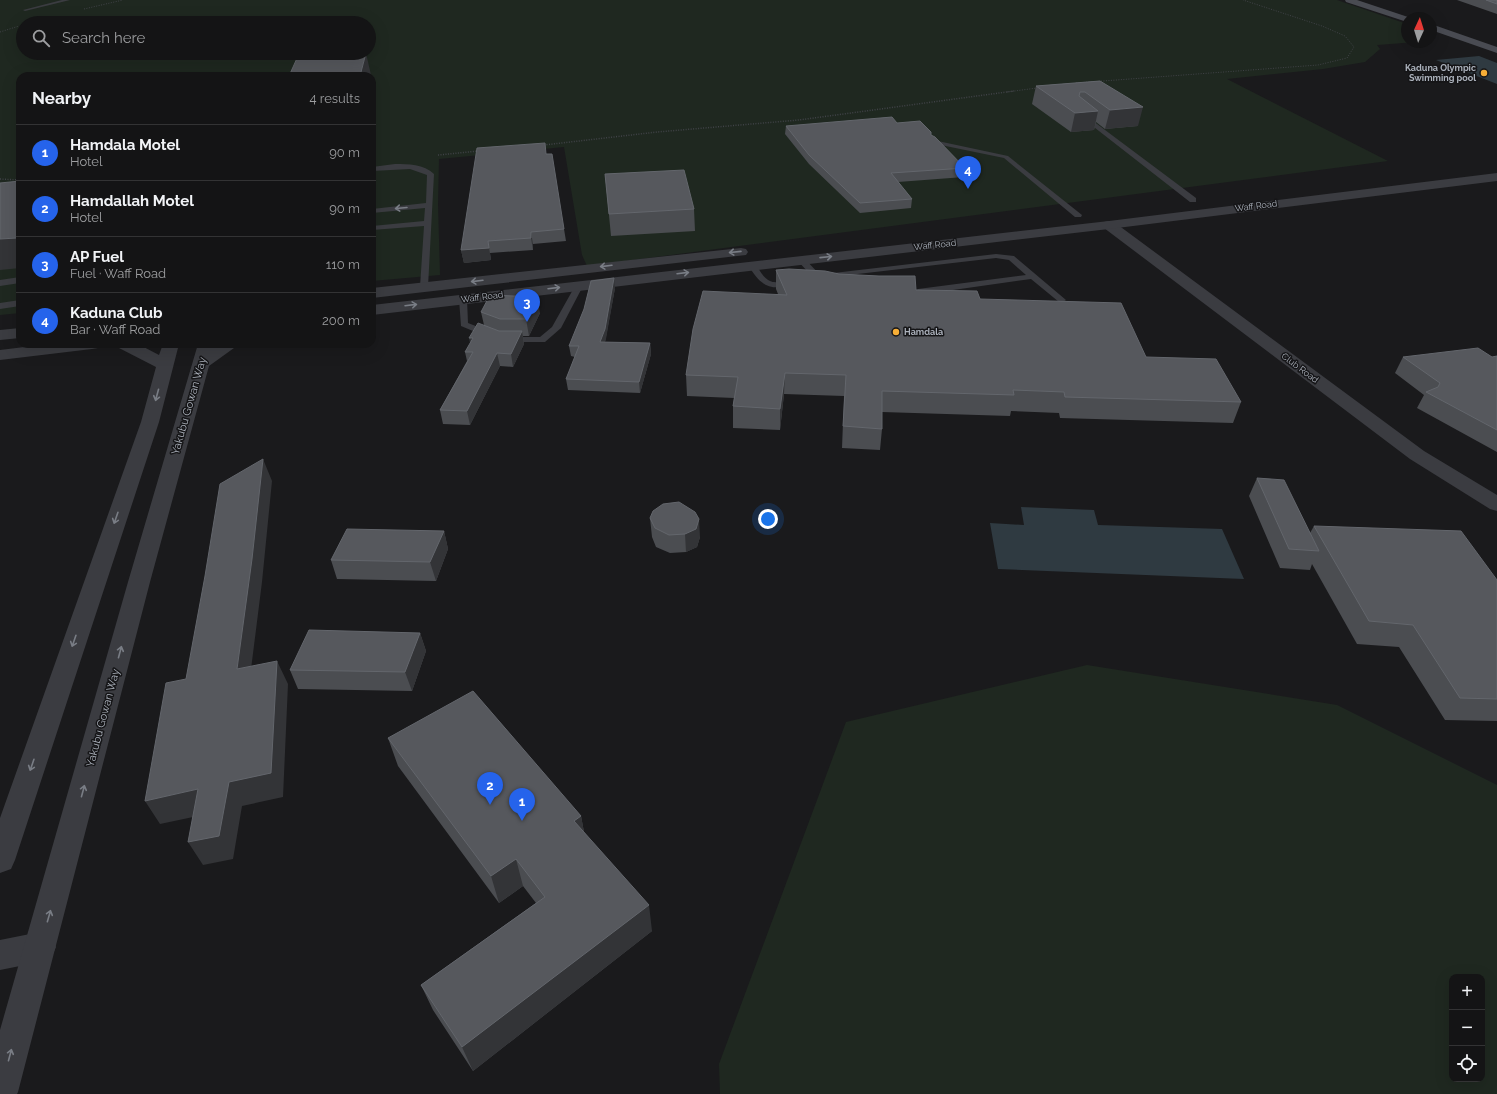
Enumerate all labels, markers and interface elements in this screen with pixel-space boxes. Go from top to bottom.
north arrow [1401,12,1437,48]
search box [16,16,376,60]
icon: search [30,27,52,49]
text: Search here [62,29,145,47]
place label: Kaduna Olympic Swimming pool [1405,63,1476,83]
marker: Kaduna Olympic Swimming pool [1479,68,1489,78]
text: Nearby [32,88,91,108]
text: 4 results [309,91,360,106]
text: Hamdala Motel [70,136,180,154]
text: 1 [42,145,48,160]
text: 90 m [329,145,360,160]
text: Hotel [70,154,103,169]
pin: 4 [955,156,981,189]
text: Hamdallah Motel [70,192,194,210]
street label: Waff Road [1234,198,1278,214]
text: 2 [41,201,49,216]
text: 90 m [329,201,360,216]
one-way arrow [395,204,408,212]
text: Hotel [70,210,103,225]
street label: Waff Road [913,238,957,252]
text: AP Fuel [70,248,124,266]
one-way arrow [729,248,742,256]
one-way arrow [819,253,832,261]
text: 3 [41,257,49,272]
text: 110 m [326,257,360,272]
one-way arrow [600,262,613,270]
text: Fuel · Waff Road [70,266,166,281]
one-way arrow [676,270,689,277]
one-way arrow [471,277,484,285]
one-way arrow [547,285,560,292]
street label: Waff Road [460,289,504,305]
pin: 3 [514,289,540,322]
one-way arrow [404,301,417,309]
text: Kaduna Club [70,304,163,322]
text: 4 [41,313,49,328]
text: 200 m [322,313,360,328]
text: Bar · Waff Road [70,322,160,337]
marker: Hamdala [891,327,901,337]
place label: Hamdala [904,327,943,337]
street label: Club Road [1280,351,1321,385]
street label: Yakubu Gowan Way [169,356,209,456]
one-way arrow [153,388,160,401]
your location [758,509,778,529]
one-way arrow [112,512,119,525]
one-way arrow [70,635,77,648]
one-way arrow [117,645,125,658]
street label: Yakubu Gowan Way [84,667,122,769]
one-way arrow [28,758,35,771]
pin: 2 [477,772,503,805]
one-way arrow [80,784,87,797]
pin: 1 [509,788,535,821]
one-way arrow [46,910,53,923]
map controls [1449,974,1485,1082]
button: + [1449,974,1485,1010]
button: − [1449,1010,1485,1046]
button: locate [1449,1046,1485,1082]
one-way arrow [7,1049,15,1062]

